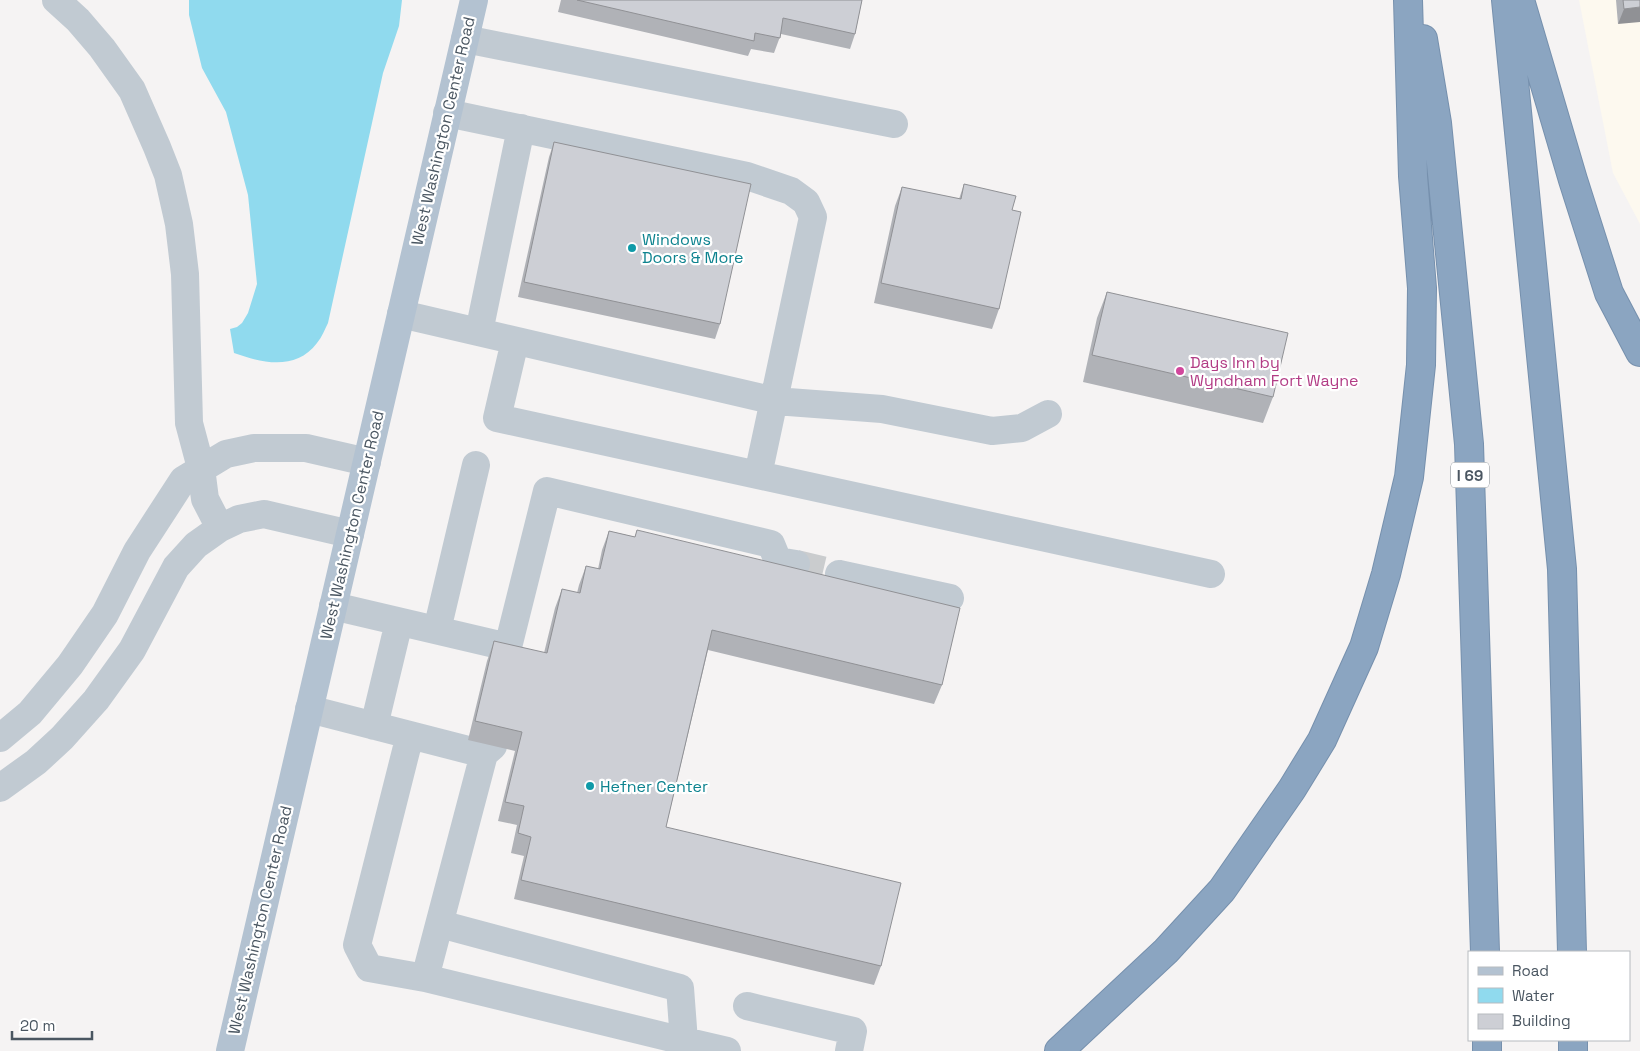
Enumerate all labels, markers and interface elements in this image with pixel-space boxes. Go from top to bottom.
street label: West Washington Center Road [406,15,480,247]
place label: Windows Doors & More [642,229,744,268]
marker: Windows Doors & More [626,242,638,254]
place label: Days Inn by Wyndham Fort Wayne [1190,352,1358,391]
marker: Days Inn by Wyndham Fort Wayne [1174,365,1186,377]
street label: West Washington Center Road [315,409,389,641]
road number: I 69 [1451,462,1489,488]
place label: Hefner Center [600,776,708,797]
marker: Hefner Center [584,780,596,792]
street label: West Washington Center Road [223,804,297,1036]
legend [1468,951,1630,1041]
text: Road [1512,961,1549,980]
text: Water [1512,986,1555,1005]
scale bar [12,1008,92,1040]
text: Building [1512,1011,1571,1030]
text: 20 m [20,1016,55,1035]

